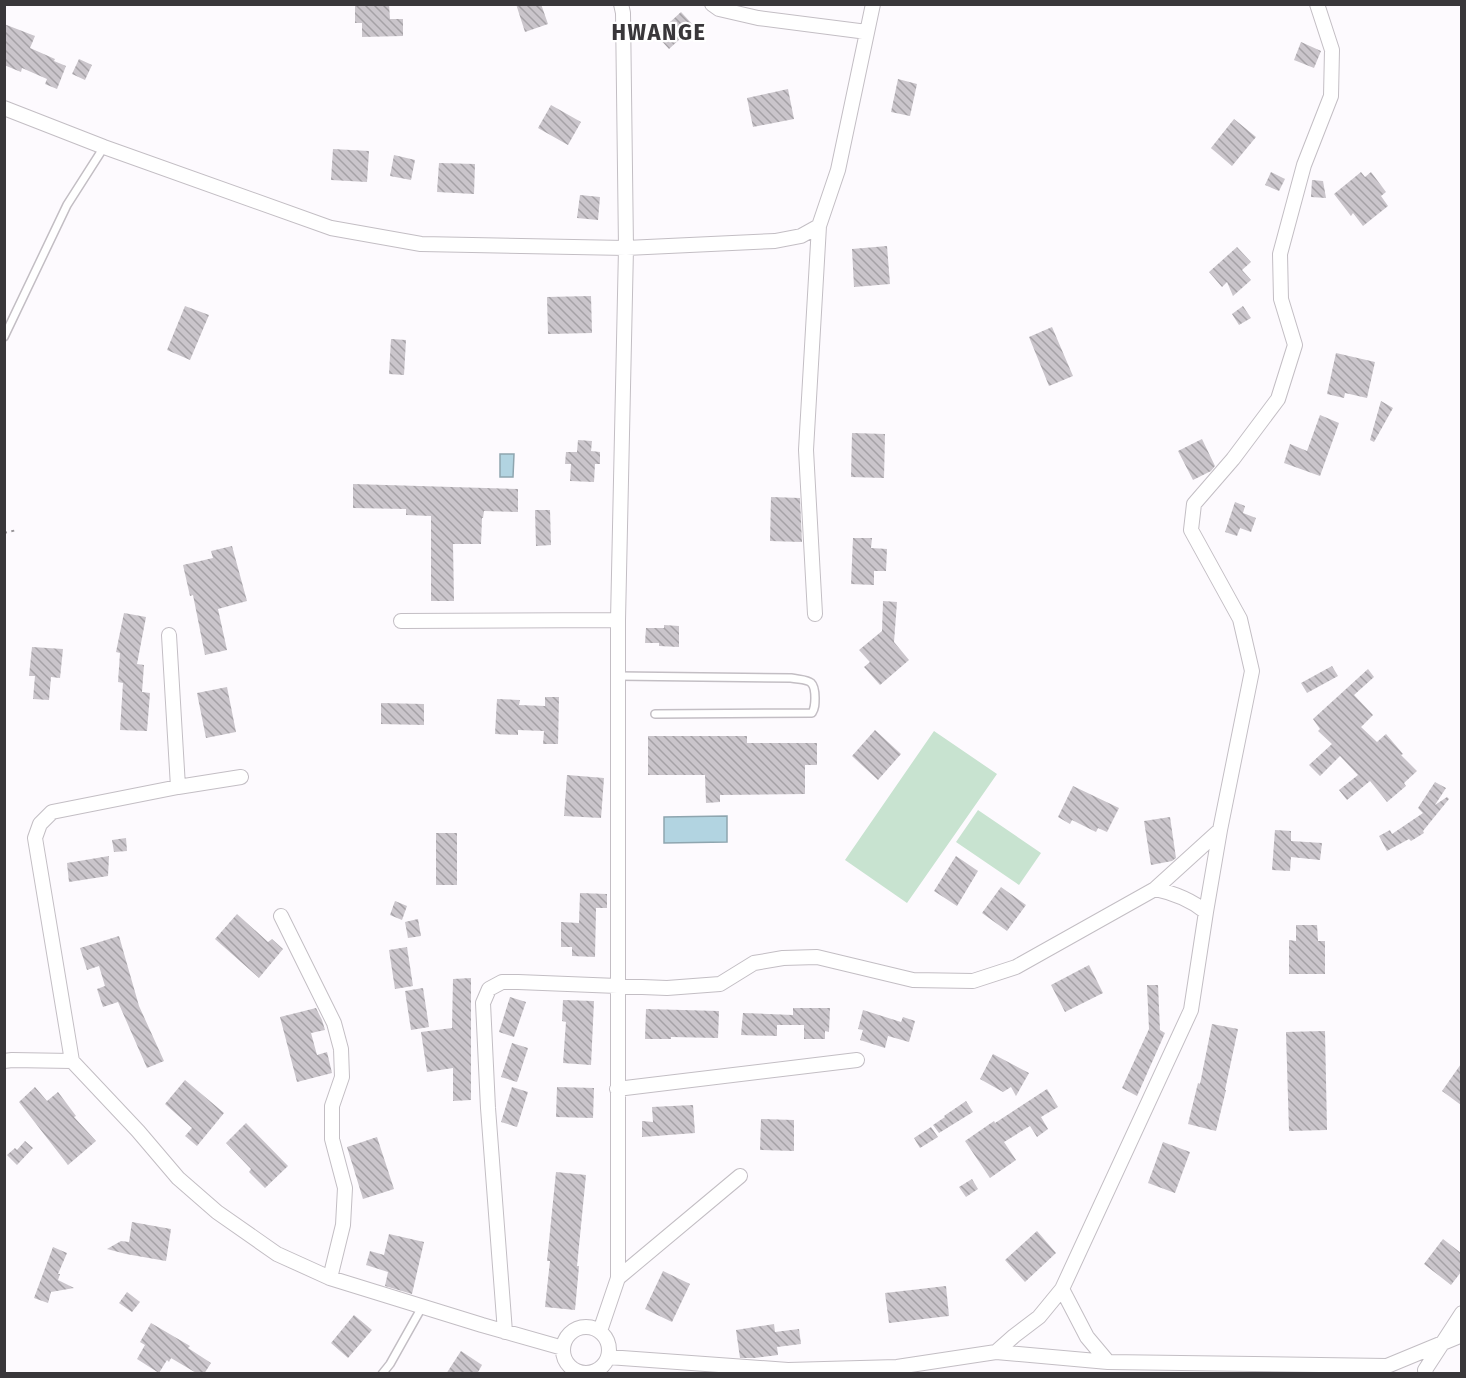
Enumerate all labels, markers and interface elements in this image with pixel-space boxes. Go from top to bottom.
district label: HWANGE [612,18,706,46]

